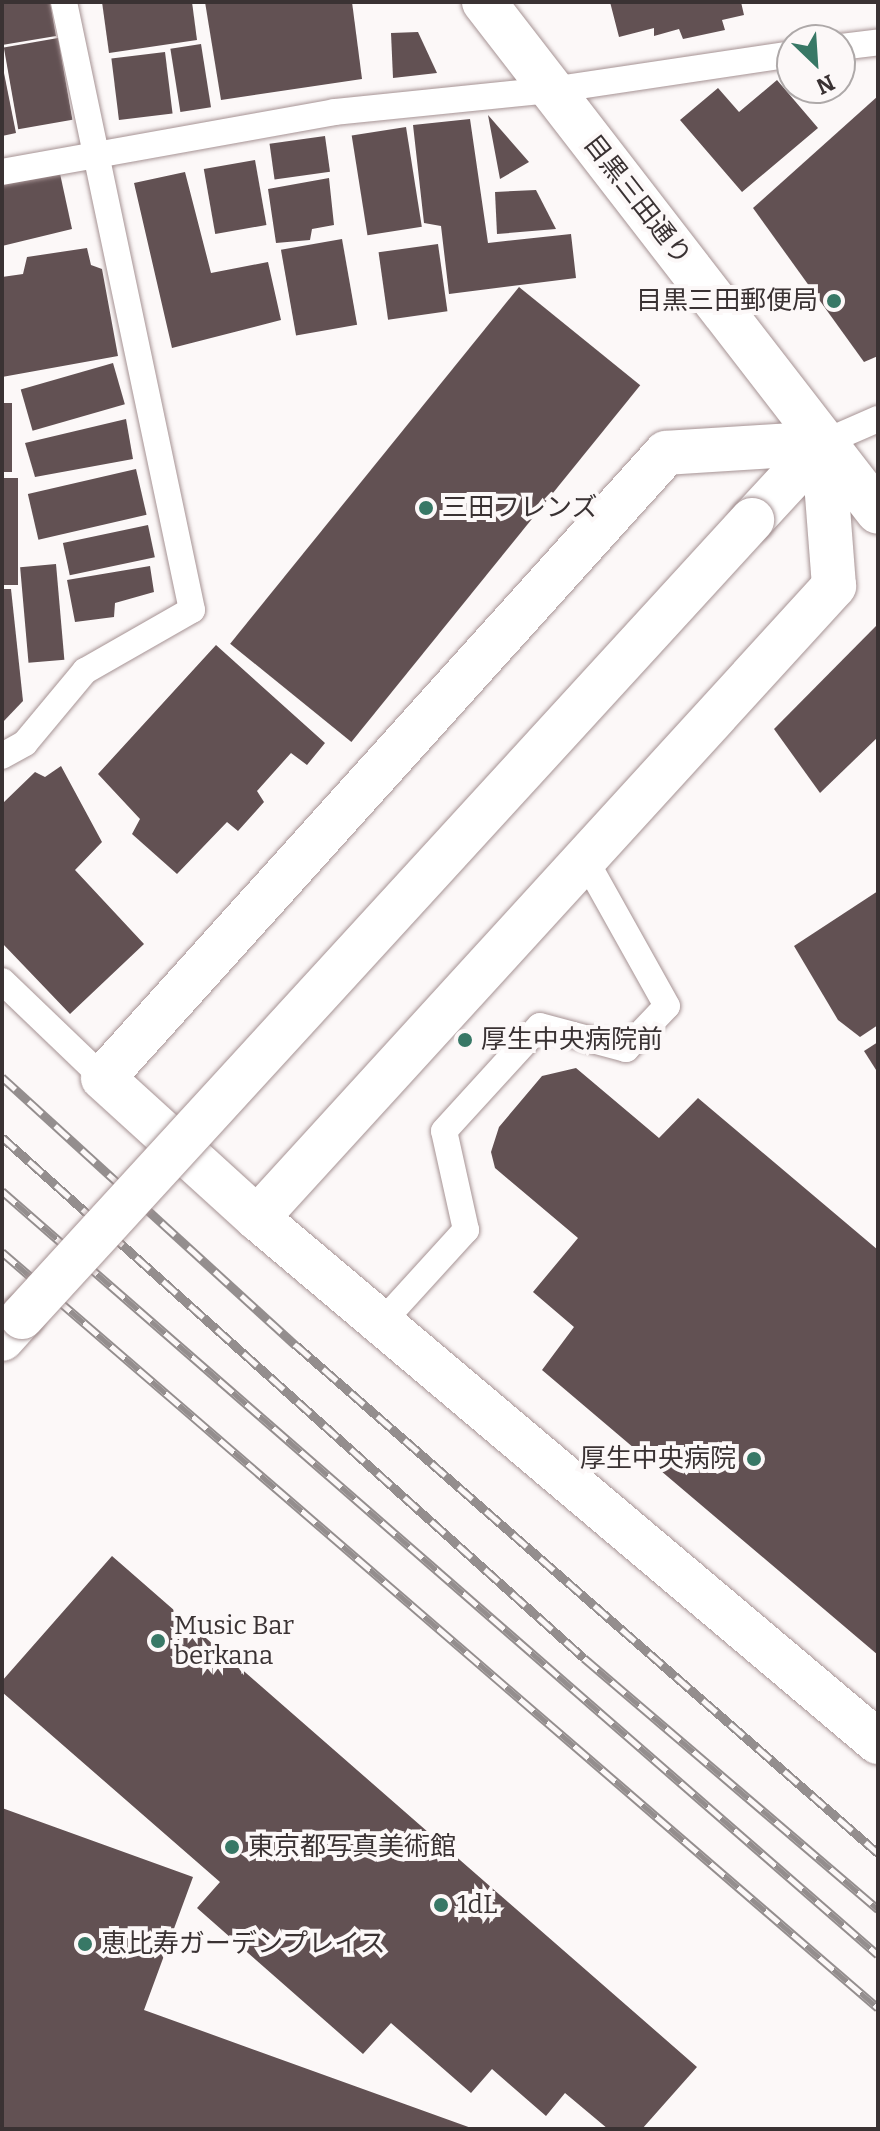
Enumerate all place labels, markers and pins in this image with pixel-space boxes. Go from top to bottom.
place label: 目黒三田郵便局 [636,285,818,317]
marker: 目黒三田郵便局 [825,292,843,310]
place label: 三田フレンズ [442,492,598,524]
marker: 三田フレンズ [417,499,435,517]
place label: 厚生中央病院前 [481,1024,663,1056]
marker: 厚生中央病院前 [456,1031,474,1049]
place label: 厚生中央病院 [580,1443,736,1475]
marker: 厚生中央病院 [743,1448,765,1470]
place label: Music Bar berkana [174,1610,294,1672]
marker: Music Bar berkana [149,1632,167,1650]
place label: 東京都写真美術館 [248,1831,456,1863]
marker: 東京都写真美術館 [223,1838,241,1856]
place label: 1dL [457,1889,497,1921]
marker: 1dL [432,1896,450,1914]
place label: 恵比寿ガーデンプレイス [101,1928,387,1960]
marker: 恵比寿ガーデンプレイス [76,1935,94,1953]

